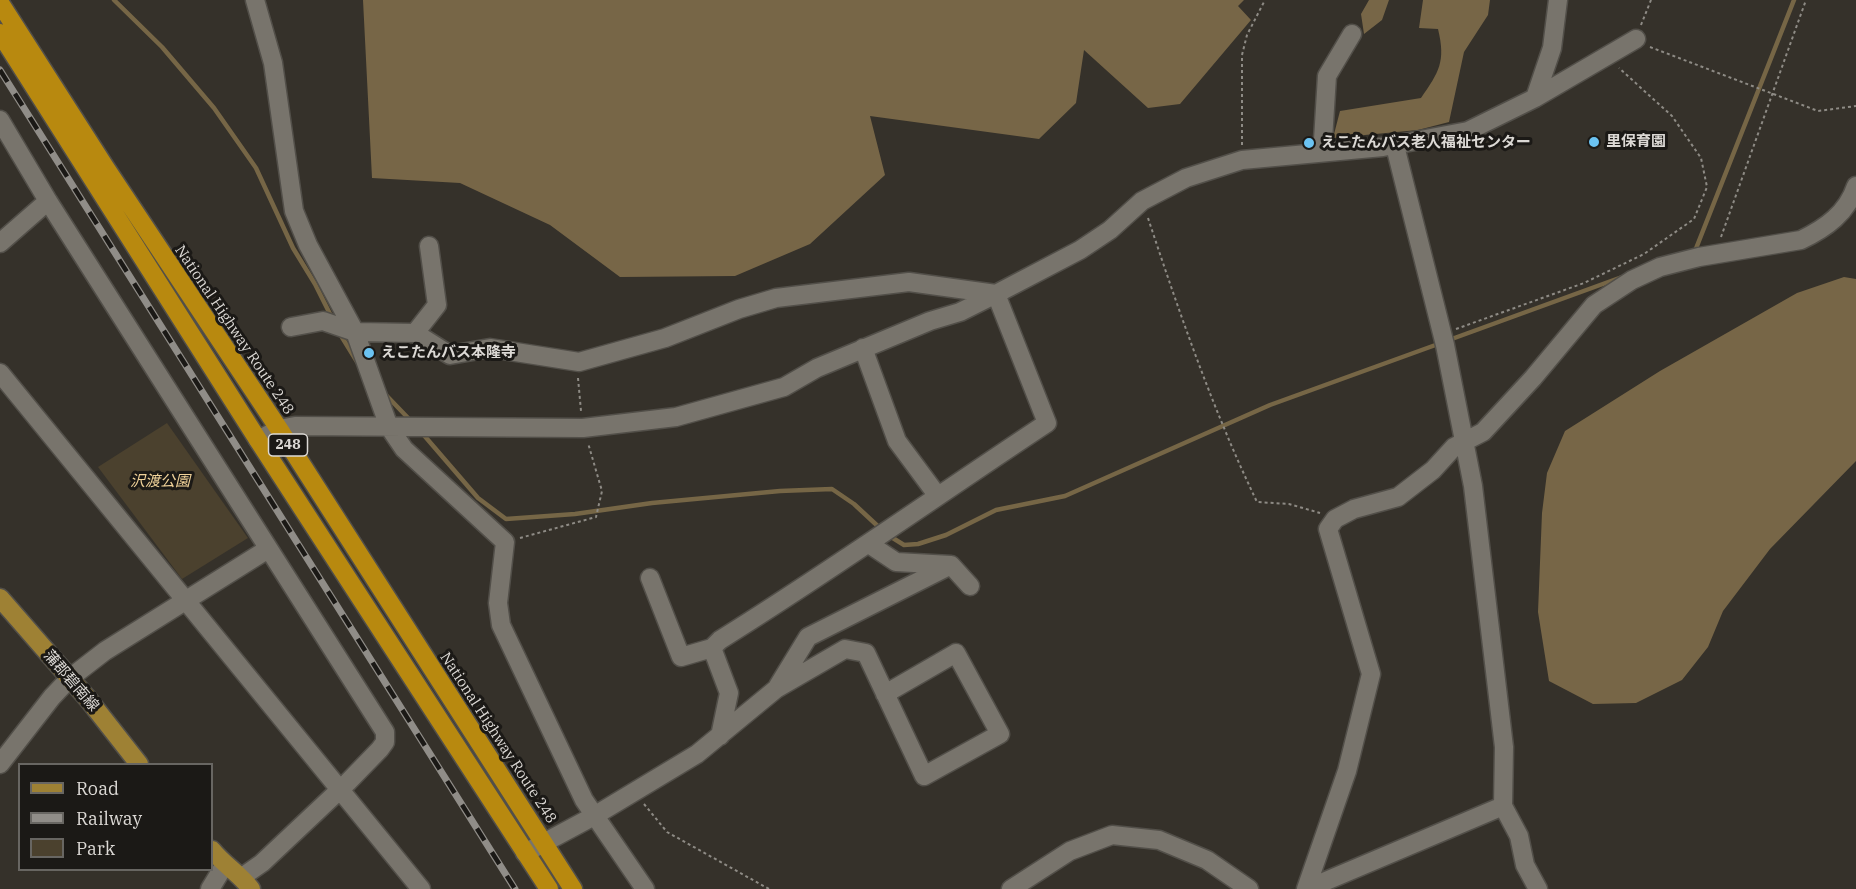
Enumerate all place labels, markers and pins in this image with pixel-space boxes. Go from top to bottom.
place label: 里保育園 [1606,133,1666,151]
place label: えこたんバス老人福祉センター [1321,134,1531,152]
marker: 里保育園 [1587,135,1601,149]
marker: えこたんバス老人福祉センター [1302,136,1316,150]
place label: えこたんバス本隆寺 [381,344,516,362]
marker: えこたんバス本隆寺 [362,346,376,360]

